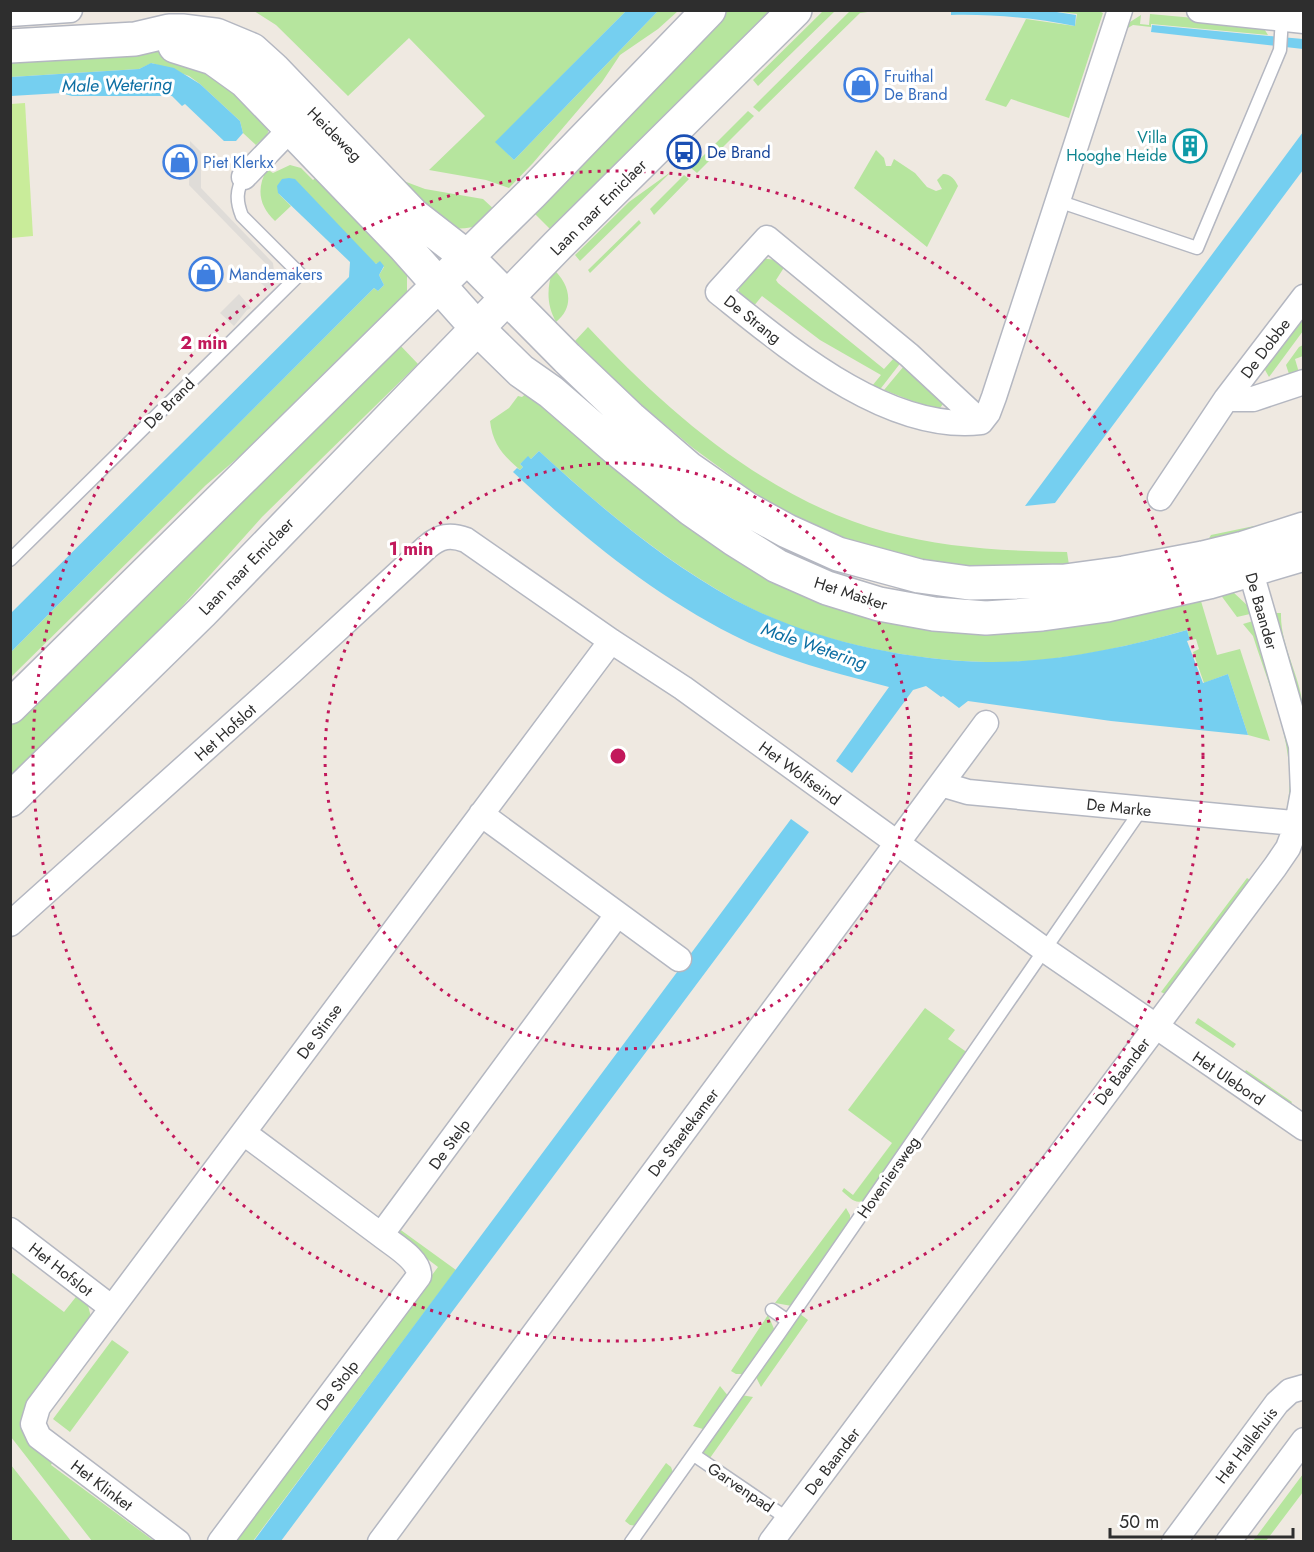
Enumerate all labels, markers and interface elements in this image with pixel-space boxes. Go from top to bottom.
place label: Fruithal De Brand [884,65,948,106]
shop icon: Fruithal De Brand [843,67,879,103]
water label: Male Wetering [62,71,172,99]
street label: Heideweg [302,102,367,167]
place label: Villa Hooghe Heide [1066,126,1167,167]
building icon: Villa Hooghe Heide [1172,128,1208,164]
bus stop icon: De Brand [666,134,702,170]
place label: De Brand [707,141,771,164]
shop icon: Piet Klerkx [162,144,198,180]
place label: Piet Klerkx [203,151,274,174]
street label: Laan naar Emiclaer [545,154,652,261]
shop icon: Mandemakers [188,256,224,292]
place label: Mandemakers [229,263,323,286]
street label: De Strang [719,290,786,349]
street label: De Dobbe [1235,313,1296,383]
text: 2 min [180,330,228,356]
street label: De Brand [139,373,200,434]
street label: Laan naar Emiclaer [194,512,299,620]
text: 1 min [389,536,433,562]
street label: De Baander [1240,570,1284,653]
street label: Het Masker [811,571,891,616]
water label: Male Wetering [758,616,870,676]
street label: Het Hofslot [189,698,261,766]
street label: Het Wolfseind [754,736,845,811]
centre of rings [608,746,628,766]
street label: De Marke [1085,793,1153,822]
street label: De Stinse [291,999,347,1064]
street label: De Baander [1089,1032,1156,1110]
street label: Het Ulebord [1188,1046,1269,1111]
street label: De Staetekamer [642,1083,725,1181]
street label: De Stelp [423,1114,476,1174]
street label: Hoveniersweg [852,1132,925,1223]
street label: Het Hofslot [24,1237,98,1302]
street label: De Stolp [311,1355,364,1415]
street label: Het Hallehuis [1210,1402,1283,1488]
street label: De Baander [799,1422,866,1500]
street label: Het Klinket [66,1454,138,1516]
street label: Garvenpad [703,1457,778,1518]
scale bar [1110,1501,1293,1539]
text: 50 m [1119,1509,1159,1535]

